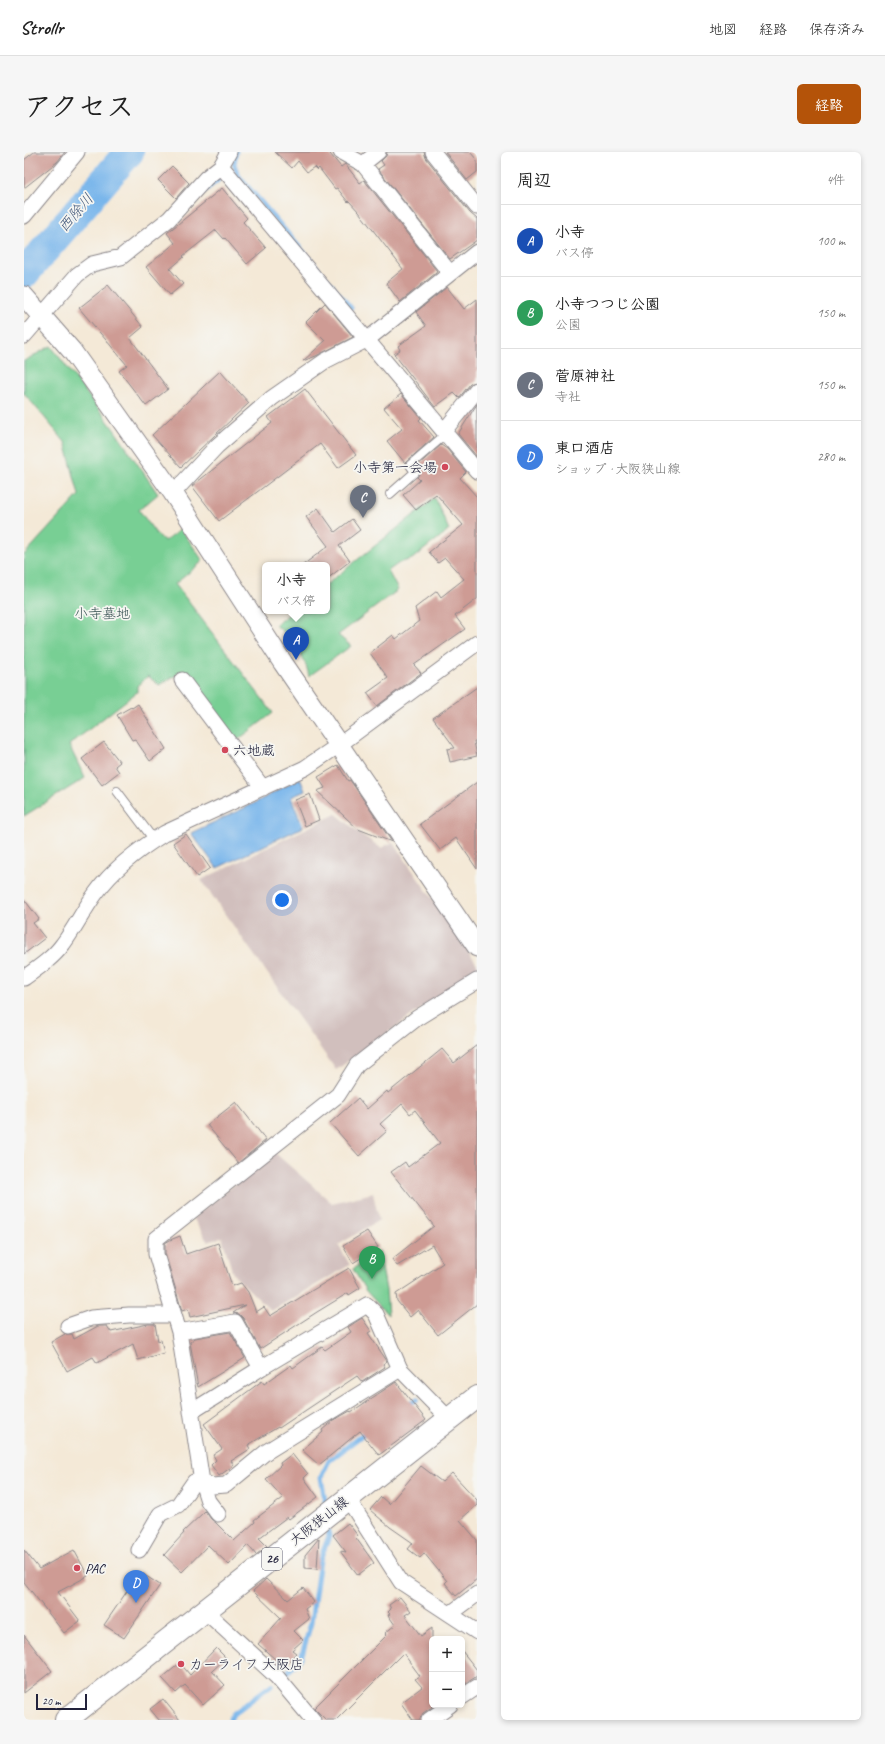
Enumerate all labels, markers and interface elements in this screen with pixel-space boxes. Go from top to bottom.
text: Strollr [20,16,63,40]
text: 地図 [709,21,737,38]
text: 経路 [759,21,787,38]
text: 保存済み [809,21,865,38]
button: 経路 [797,84,861,124]
text: アクセス [24,89,134,124]
text: 周辺 [517,170,551,191]
text: 4件 [826,172,845,188]
water label: 西除川 [54,190,98,236]
text: 小寺 [555,223,585,242]
text: A [527,233,533,249]
text: 100 m [817,233,845,249]
text: バス停 [555,245,594,261]
text: 小寺つつじ公園 [555,295,660,314]
text: B [527,305,533,321]
text: 150 m [817,305,845,321]
text: 公園 [555,317,581,333]
text: 菅原神社 [555,367,615,386]
text: C [527,377,533,393]
text: 150 m [817,377,845,393]
text: 寺社 [555,389,581,405]
text: 東口酒店 [555,439,615,458]
text: D [526,449,534,465]
text: 280 m [817,449,845,465]
place label: 小寺第一会場 [353,459,437,476]
text: ショップ · 大阪狭山線 [555,461,680,477]
marker: 小寺第一会場 [440,462,450,472]
pin: C [350,485,376,518]
popup [262,562,330,614]
text: 小寺 [276,571,307,590]
text: バス停 [276,593,316,609]
park label: 小寺墓地 [74,605,130,622]
pin: A [283,627,309,660]
place label: 六地蔵 [233,742,275,759]
marker: 六地蔵 [220,745,230,755]
your location [272,890,292,910]
pin: B [359,1246,385,1279]
street label: 大阪狭山線 [286,1493,352,1549]
road number: 26 [262,1548,282,1570]
place label: PAC [85,1560,107,1577]
marker: PAC [72,1563,82,1573]
pin: D [123,1570,149,1603]
map controls [429,1636,465,1708]
button: + [429,1636,465,1672]
place label: カーライフ 大阪店 [189,1656,304,1673]
marker: カーライフ 大阪店 [176,1659,186,1669]
button: − [429,1672,465,1708]
scale bar [36,1692,87,1711]
text: 20 m [42,1694,61,1708]

